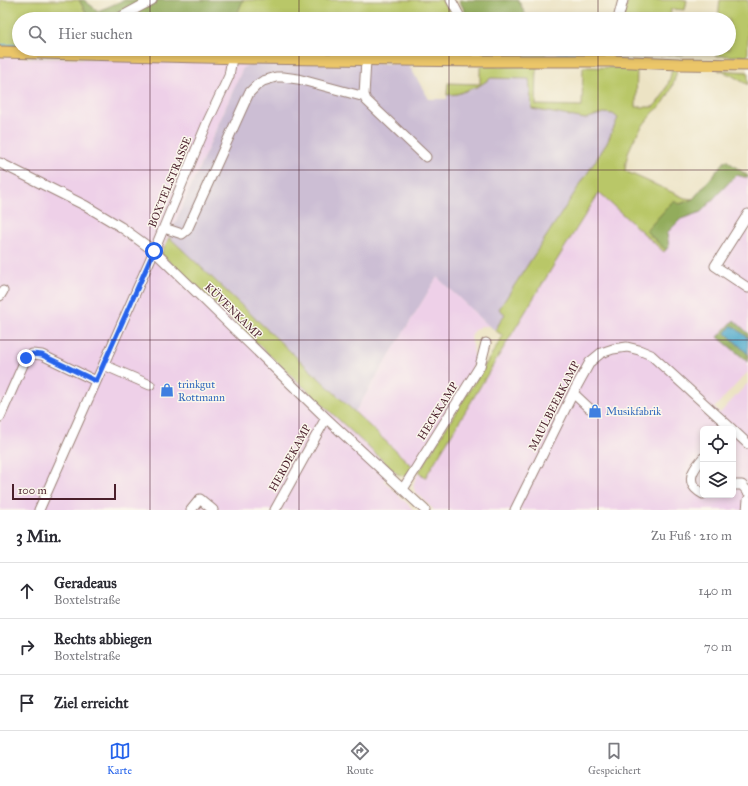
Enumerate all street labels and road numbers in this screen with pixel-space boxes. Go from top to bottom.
street label: BOXTELSTRASSE [146,134,194,229]
street label: KÜVENKAMP [202,280,265,342]
street label: MAULBEERKAMP [526,358,582,453]
street label: HECKKAMP [415,379,461,442]
street label: HERDEKAMP [266,422,314,494]

